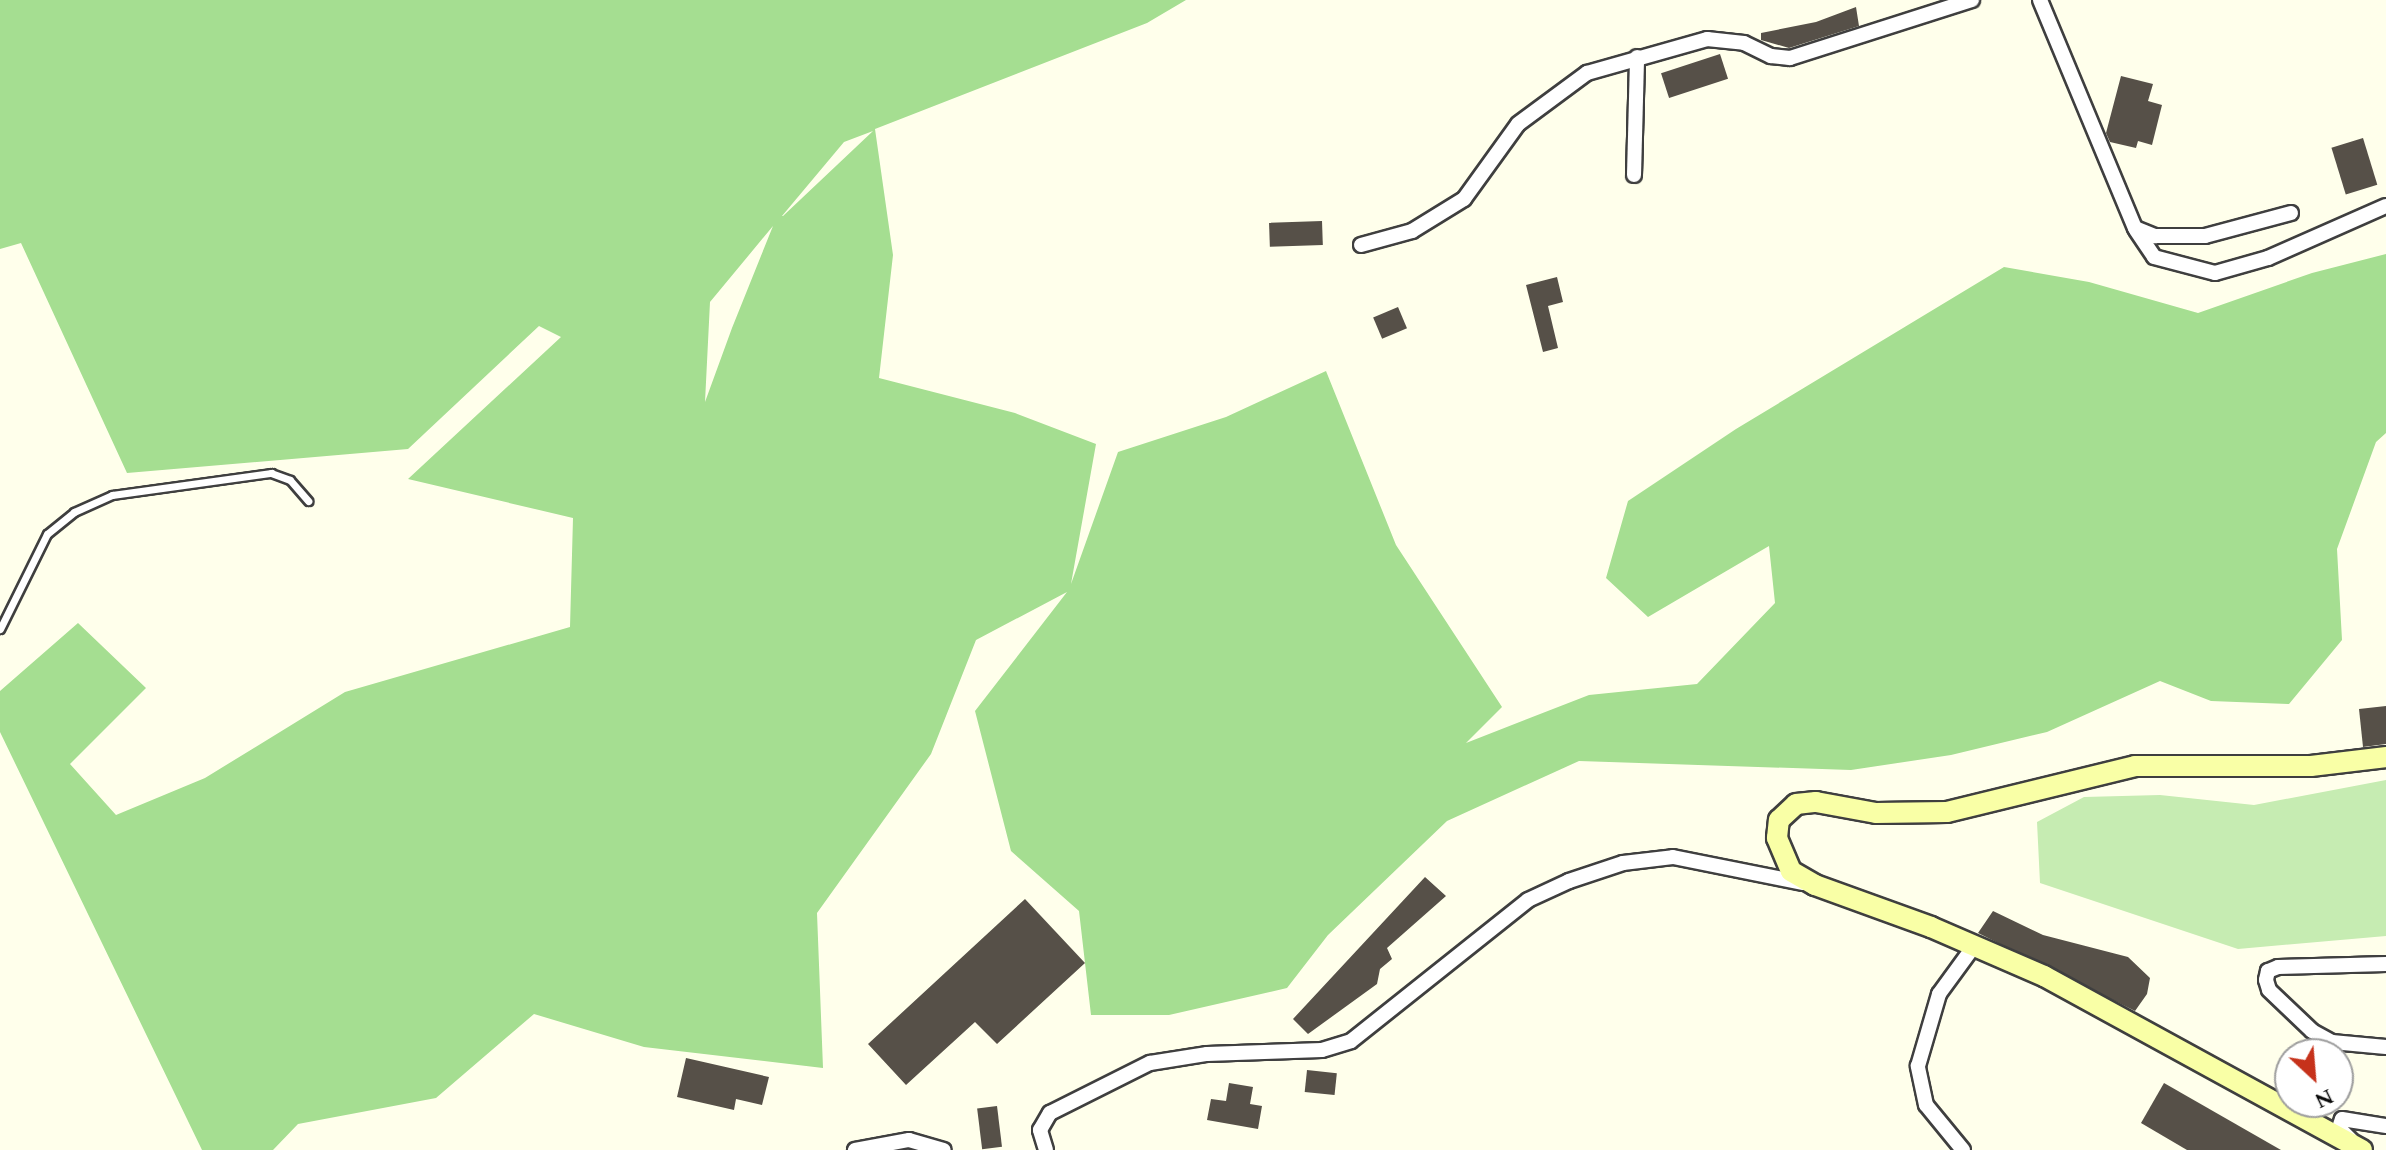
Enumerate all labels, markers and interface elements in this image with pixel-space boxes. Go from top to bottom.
north arrow [2274,1038,2354,1118]
text: N [2309,1079,2339,1117]

